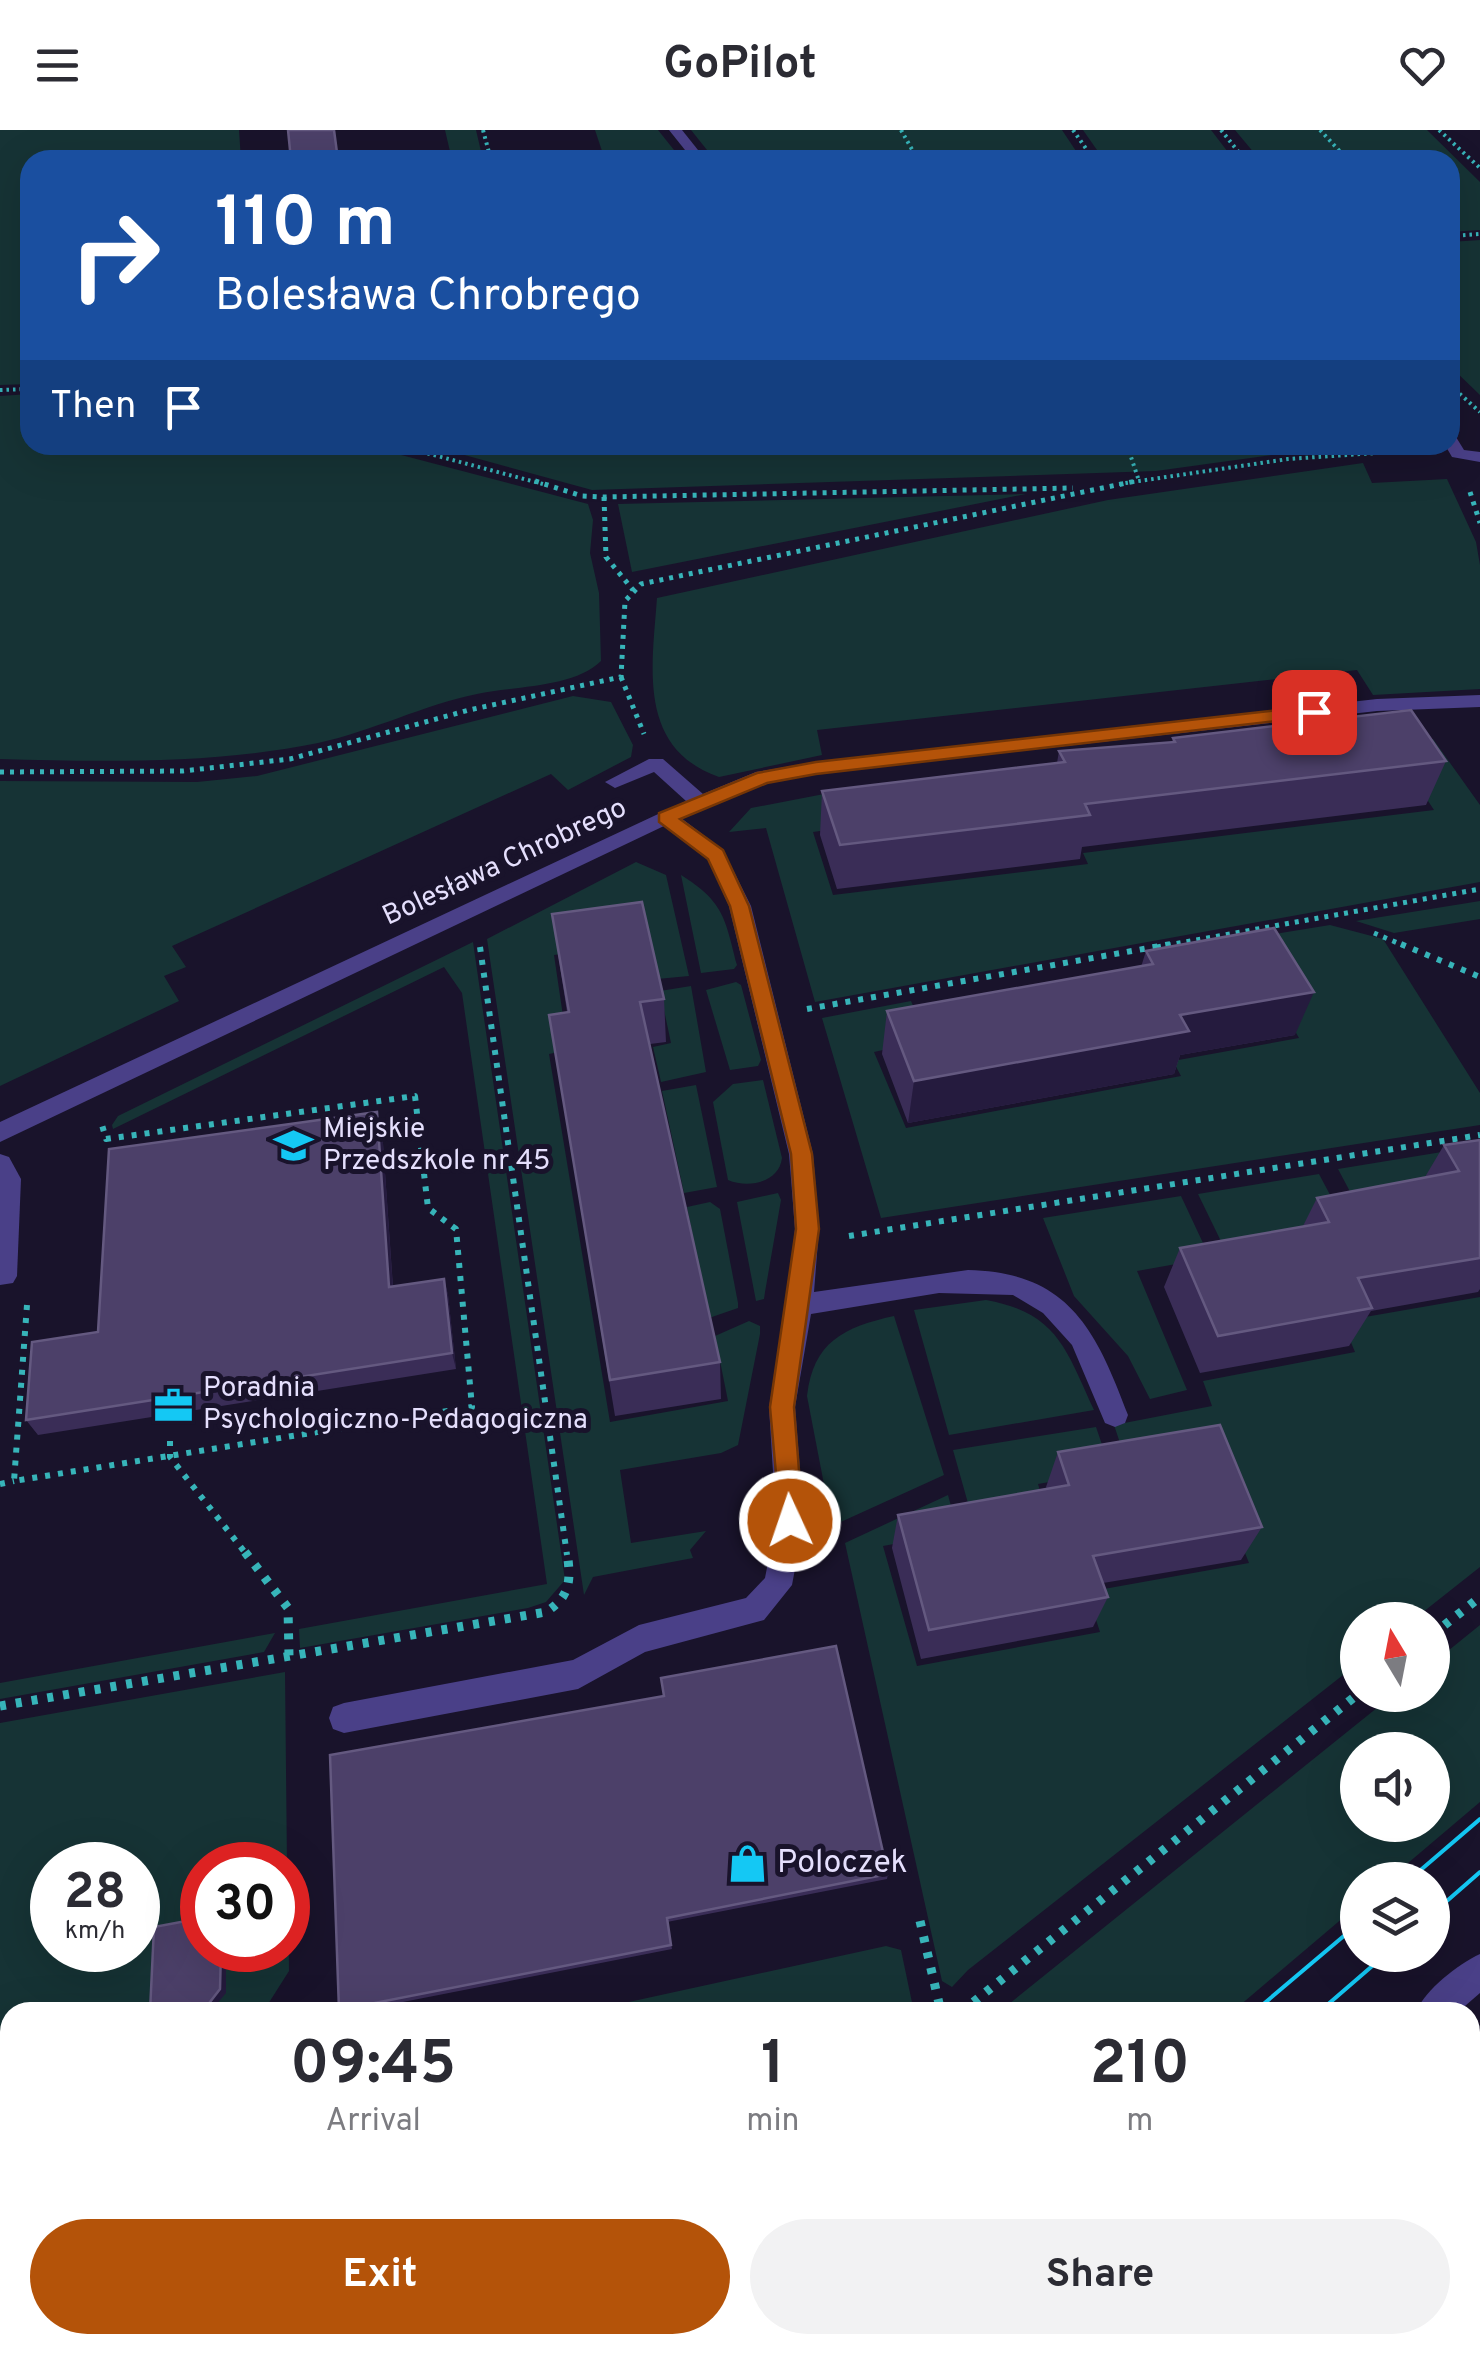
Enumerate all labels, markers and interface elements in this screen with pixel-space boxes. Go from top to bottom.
text: GoPilot [663,37,817,94]
icon: menu [30,38,85,93]
icon: heart [1395,38,1450,93]
text: 110 m [215,182,396,271]
icon: right [50,190,180,320]
text: Bolesława Chrobrego [215,269,641,326]
icon: arrive [156,380,211,435]
text: Then [50,383,136,432]
pin [1272,670,1357,755]
icon: arrive [1287,685,1342,740]
street label: Bolesława Chrobrego [377,791,633,935]
place label: Miejskie Przedszkole nr 45 [323,1112,550,1180]
school or university icon: Miejskie Przedszkole nr 45 [272,1125,314,1167]
place label: Poradnia Psychologiczno-Pedagogiczna [203,1371,588,1439]
office icon: Poradnia Psychologiczno-Pedagogiczna [152,1384,194,1426]
position arrow [738,1469,842,1573]
north arrow [1340,1602,1450,1712]
map controls [1340,1602,1450,1972]
button: sound [1340,1732,1450,1842]
speed limit sign: 30 [180,1842,310,1972]
shop icon: Poloczek [726,1843,768,1885]
place label: Poloczek [777,1844,908,1884]
button: layers [1340,1862,1450,1972]
text: 28 [64,1863,126,1926]
text: km/h [65,1916,125,1948]
text: 09:45 [290,2029,456,2105]
text: 1 [761,2029,785,2105]
text: 210 [1090,2029,1190,2105]
text: Arrival [325,2102,421,2142]
text: min [746,2102,800,2142]
text: m [1126,2102,1153,2142]
button: Exit [30,2219,730,2334]
button: Share [750,2219,1450,2334]

